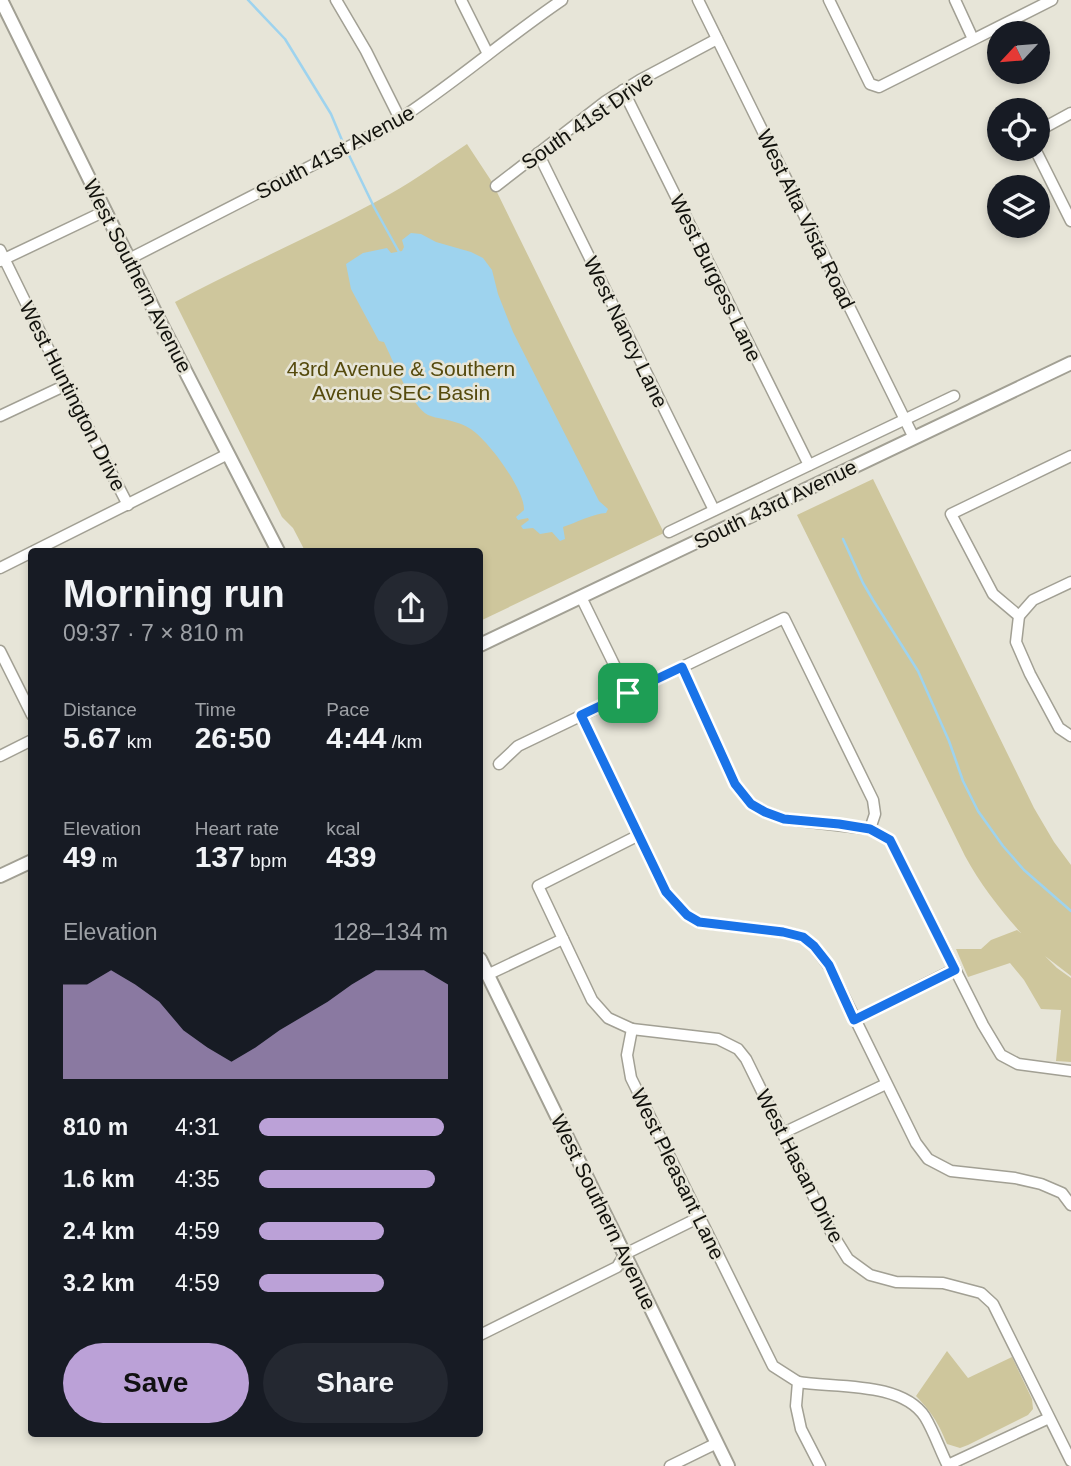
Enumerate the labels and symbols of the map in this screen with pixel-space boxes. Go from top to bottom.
north arrow [987,21,1050,84]
street label: South 41st Drive [517,66,657,174]
street label: South 41st Avenue [252,101,418,203]
street label: West Alta Vista Road [753,126,859,312]
street label: West Southern Avenue [79,175,197,377]
street label: West Burgess Lane [666,191,766,365]
street label: West Nancy Lane [579,253,673,411]
street label: West Huntington Drive [15,297,131,495]
park label: 43rd Avenue & Southern Avenue SEC Basin [287,357,515,404]
street label: South 43rd Avenue [690,455,860,553]
pin [598,663,658,723]
street label: West Pleasant Lane [627,1085,729,1263]
street label: West Hasan Drive [751,1086,849,1246]
street label: West Southern Avenue [547,1111,661,1313]

